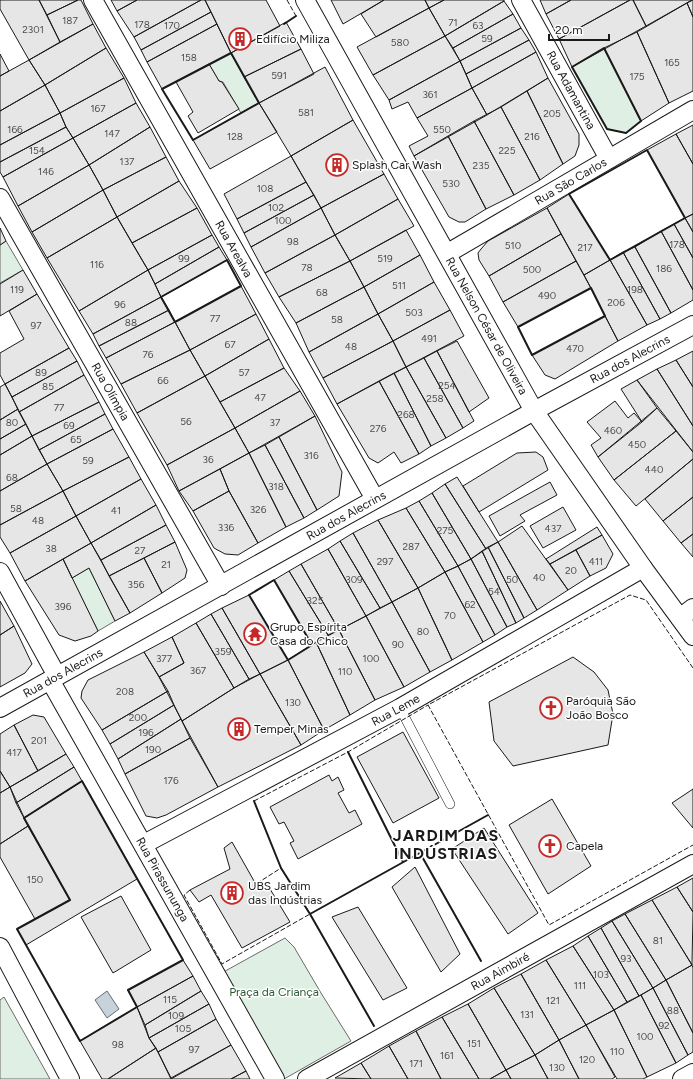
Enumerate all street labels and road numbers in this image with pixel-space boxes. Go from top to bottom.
street label: Rua Adamantina [544,48,598,132]
street label: Rua São Carlos [532,155,609,208]
street label: Rua Arealva [212,218,255,280]
street label: Rua Nelson César de Oliveira [443,255,530,397]
street label: Rua dos Alecrins [587,332,673,386]
street label: Rua Olímpia [88,360,132,423]
street label: Rua dos Alecrins [304,488,389,543]
street label: Rua dos Alecrins [21,645,106,701]
street label: Rua Leme [369,691,423,729]
street label: Rua Pirassununga [133,835,192,924]
street label: Rua Aimbiré [468,949,532,993]

